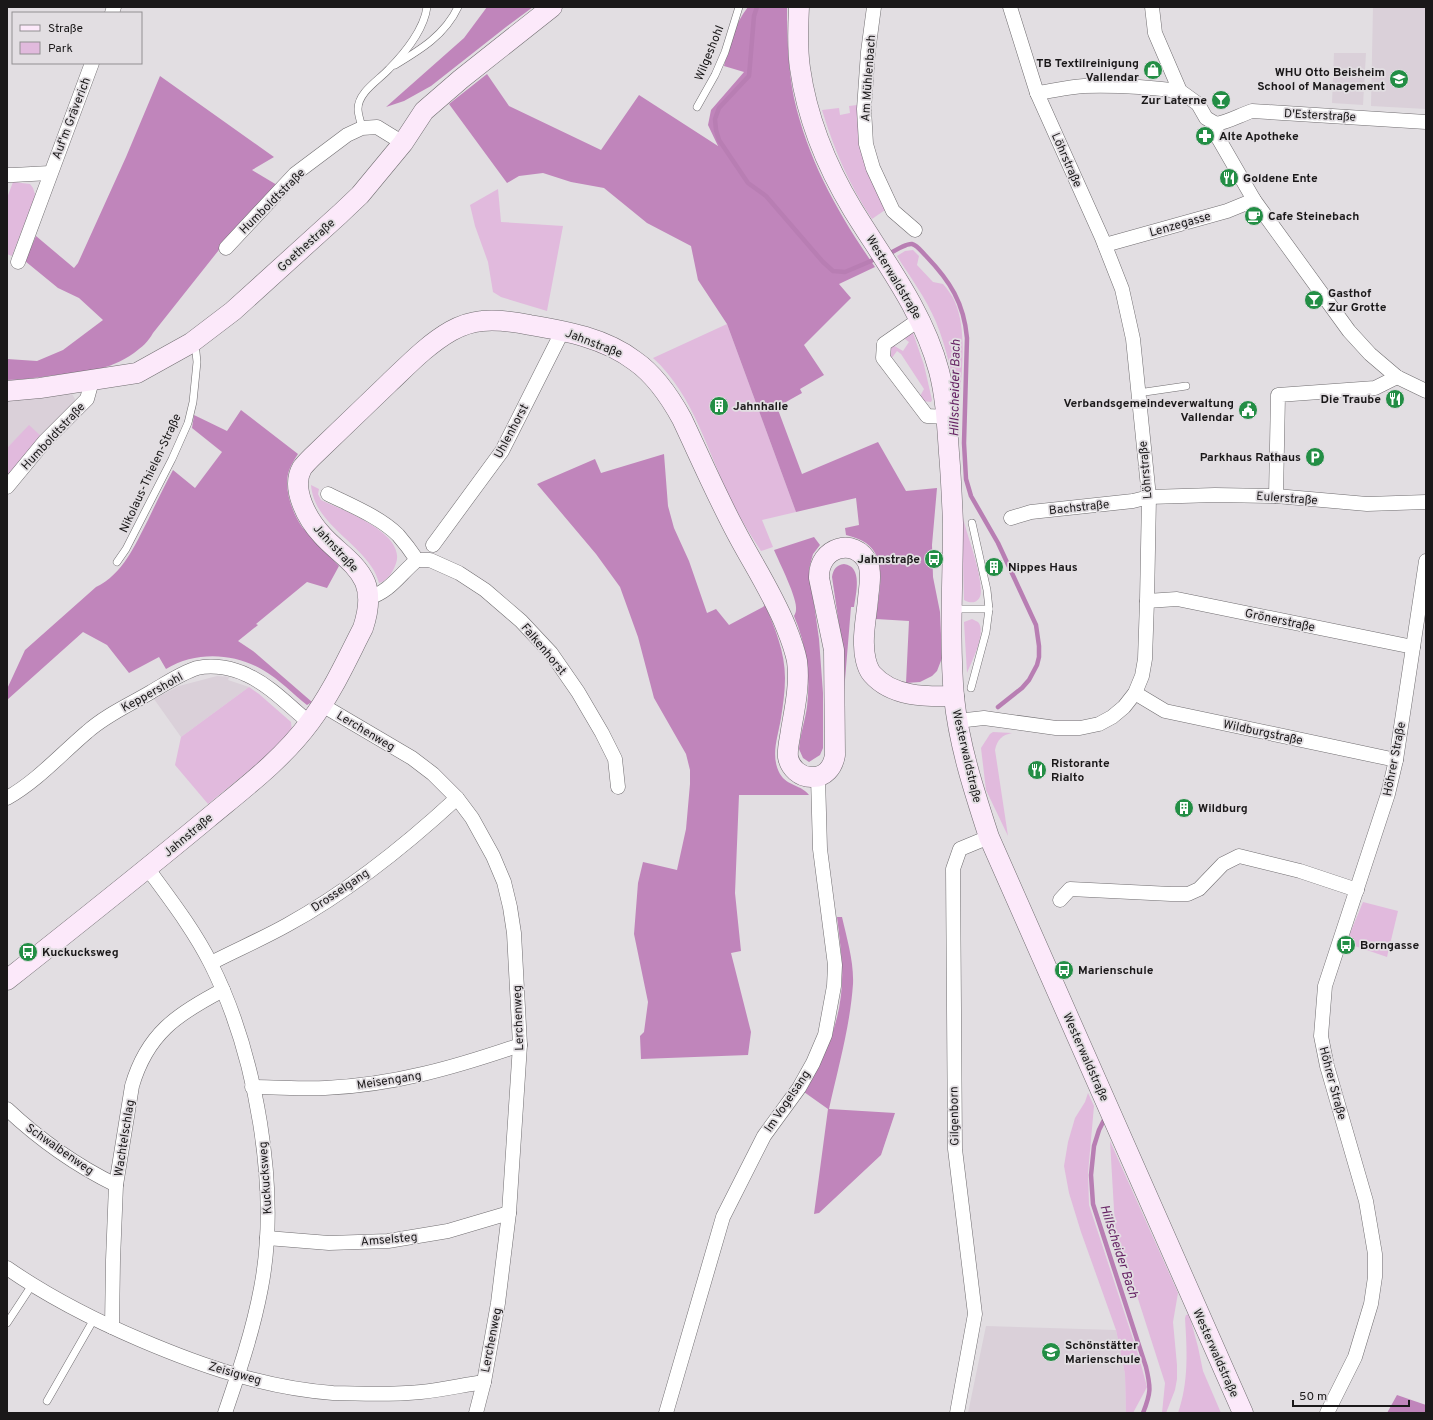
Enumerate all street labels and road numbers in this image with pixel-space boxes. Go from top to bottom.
street label: Wilgeshohl [692,23,728,83]
street label: Am Mühlenbach [858,34,880,122]
street label: Auf'm Gräverich [49,75,95,162]
street label: D'Esterstraße [1283,106,1356,126]
street label: Löhrstraße [1047,131,1085,190]
street label: Humboldtstraße [236,165,309,238]
street label: Lenzegasse [1148,209,1213,241]
street label: Goethestraße [274,216,339,276]
street label: Westerwaldstraße [862,232,925,323]
street label: Jahnstraße [563,326,624,362]
street label: Humboldtstraße [18,400,89,474]
street label: Uhlenhorst [491,401,533,462]
street label: Nikolaus-Thielen-Straße [116,411,186,536]
street label: Löhrstraße [1135,440,1157,500]
street label: Eulerstraße [1256,489,1318,509]
street label: Bachstraße [1048,497,1110,519]
street label: Jahnstraße [309,521,362,576]
street label: Grönerstraße [1243,606,1316,636]
street label: Falkenhorst [517,620,570,679]
street label: Keppershohl [119,669,186,716]
street label: Lerchenweg [333,708,398,756]
street label: Westerwaldstraße [947,708,985,805]
street label: Wildburgstraße [1221,717,1304,749]
street label: Höhrer Straße [1380,721,1410,798]
street label: Jahnstraße [161,810,217,861]
street label: Drosselgang [308,865,373,916]
street label: Lerchenweg [510,985,528,1051]
street label: Westerwaldstraße [1058,1011,1112,1104]
street label: Höhrer Straße [1315,1045,1350,1122]
street label: Im Vogelsang [761,1067,814,1136]
street label: Meisengang [356,1068,423,1094]
street label: Gilgenborn [946,1086,964,1146]
street label: Wachtelschlag [111,1099,139,1178]
street label: Schwalbenweg [22,1120,97,1179]
street label: Kuckucksweg [255,1141,277,1215]
street label: Amselsteg [360,1230,418,1250]
street label: Lerchenweg [478,1306,506,1374]
street label: Westerwaldstraße [1188,1307,1242,1400]
street label: Zeisigweg [206,1359,263,1389]

